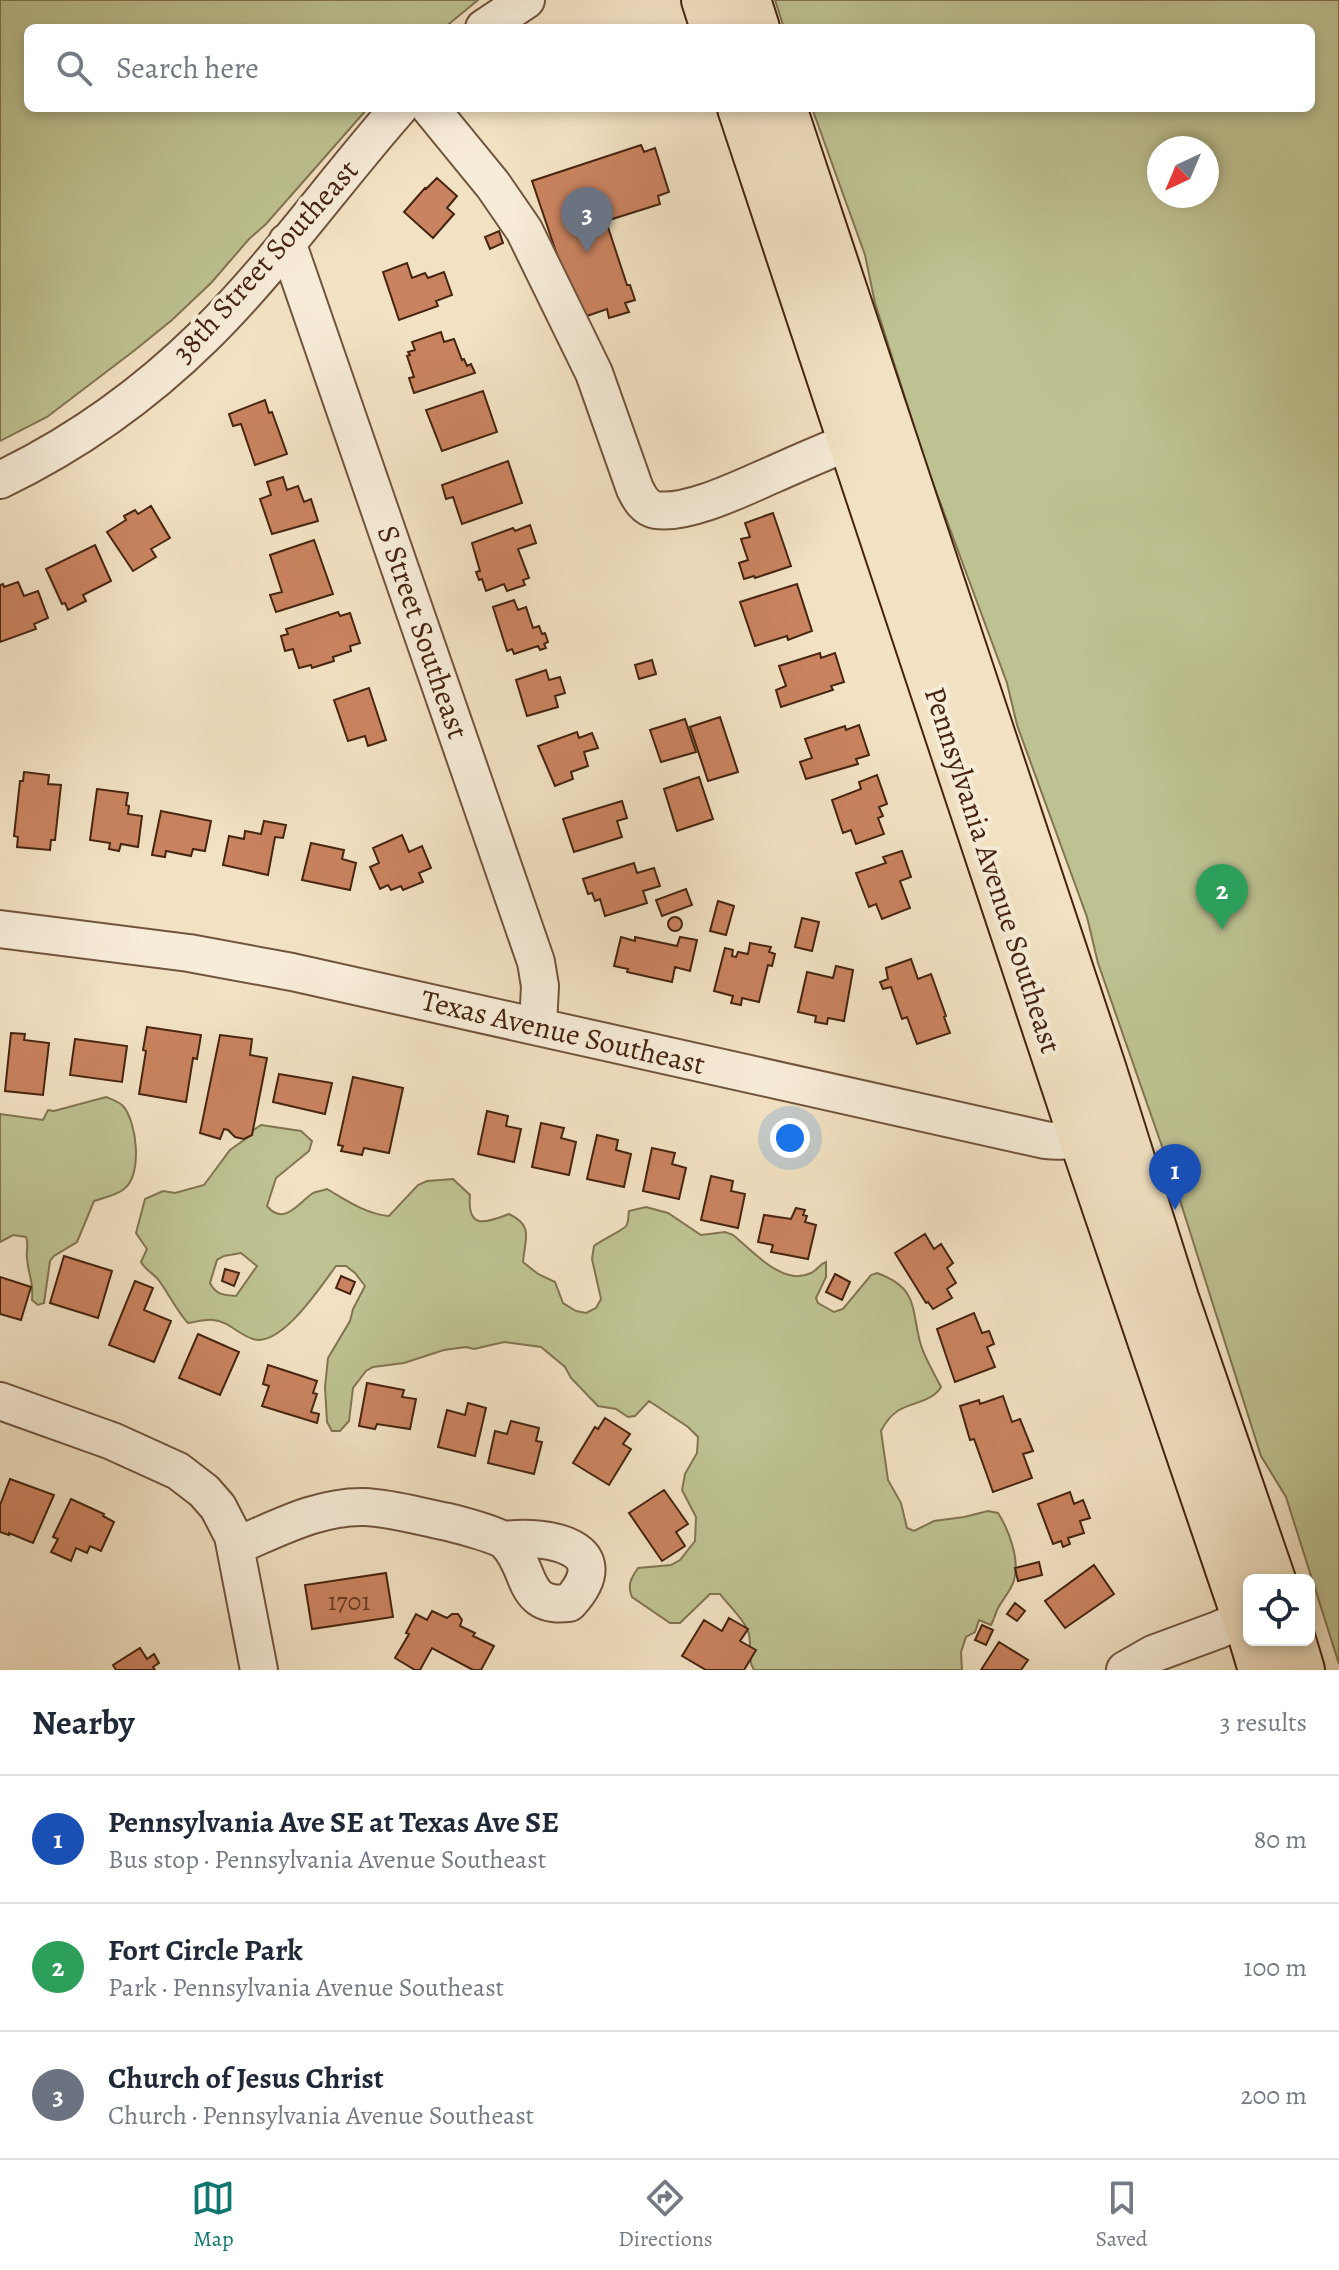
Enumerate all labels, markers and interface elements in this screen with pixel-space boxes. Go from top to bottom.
search box [24,24,1315,112]
icon: search [52,46,96,90]
text: Search here [116,48,259,88]
north arrow [1147,136,1219,208]
street label: 38th Street Southeast [163,151,367,371]
pin: 3 [561,187,613,253]
street label: S Street Southeast [368,520,478,744]
street label: Pennsylvania Avenue Southeast [915,682,1071,1058]
pin: 2 [1196,864,1248,930]
street label: Texas Avenue Southeast [417,980,709,1084]
your location [770,1118,810,1158]
pin: 1 [1149,1144,1201,1210]
map controls [1243,1574,1315,1646]
button: locate [1243,1574,1315,1646]
house number: 1701 [328,1584,370,1619]
text: Nearby [32,1699,135,1746]
text: 3 results [1220,1705,1307,1740]
text: Pennsylvania Ave SE at Texas Ave SE [108,1802,559,1842]
text: 1 [53,1822,63,1857]
text: 80 m [1254,1822,1307,1857]
text: Bus stop · Pennsylvania Avenue Southeast [108,1842,546,1877]
text: Fort Circle Park [108,1930,303,1970]
text: 2 [52,1950,64,1985]
text: 100 m [1244,1950,1307,1985]
text: Park · Pennsylvania Avenue Southeast [108,1970,504,2005]
text: Church of Jesus Christ [108,2058,384,2098]
text: 3 [52,2078,64,2113]
text: 200 m [1240,2078,1307,2113]
text: Church · Pennsylvania Avenue Southeast [108,2098,534,2133]
tab: Map [191,2176,235,2254]
tab: Directions [618,2176,713,2254]
tab: Saved [1095,2176,1148,2254]

